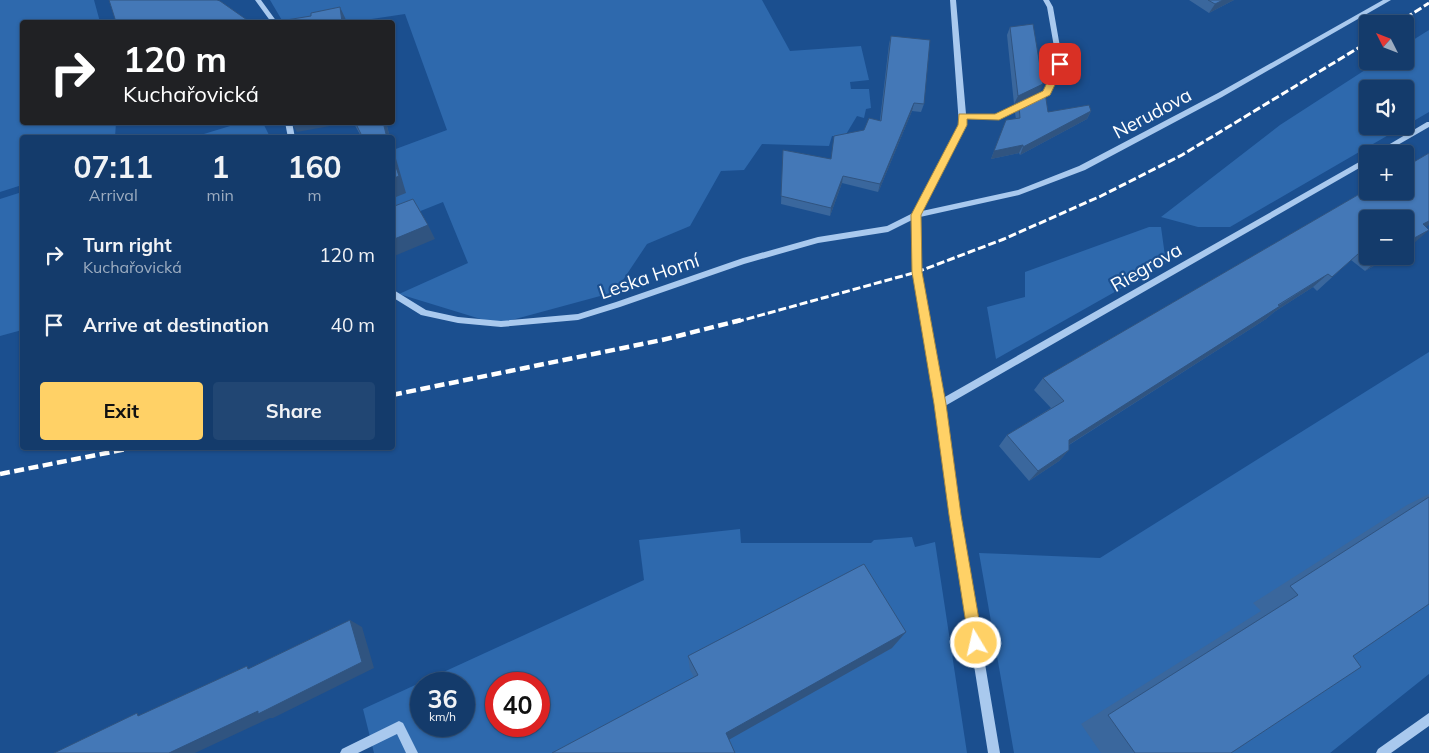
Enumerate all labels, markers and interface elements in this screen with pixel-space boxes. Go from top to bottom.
north arrow [1359,15,1414,70]
map controls [1359,15,1414,265]
text: 120 m [123,37,227,81]
icon: right [40,40,105,105]
pin [1039,43,1081,85]
icon: arrive [1046,50,1074,78]
text: Kuchařovická [123,80,259,108]
button: sound [1359,80,1414,135]
street label: Nerudova [1108,82,1196,144]
button: + [1359,145,1414,200]
text: 07:11 [74,148,153,186]
text: 1 [211,148,229,186]
text: 160 [287,148,341,186]
text: Arrival [89,185,138,205]
text: min [207,185,234,205]
text: m [307,185,321,205]
button: − [1359,210,1414,265]
text: Turn right [83,233,172,257]
street label: Riegrova [1106,237,1186,297]
icon: right [40,241,68,269]
text: 120 m [319,243,375,267]
street label: Leska Horní [596,247,703,304]
text: Kuchařovická [83,257,182,277]
icon: arrive [40,311,68,339]
text: Arrive at destination [83,313,269,337]
text: 40 m [331,313,375,337]
button: Exit [40,382,203,440]
button: Share [213,382,375,440]
position arrow [949,616,1001,668]
speed limit sign: 40 [485,672,550,737]
text: 36 [427,683,458,714]
text: km/h [429,709,456,724]

